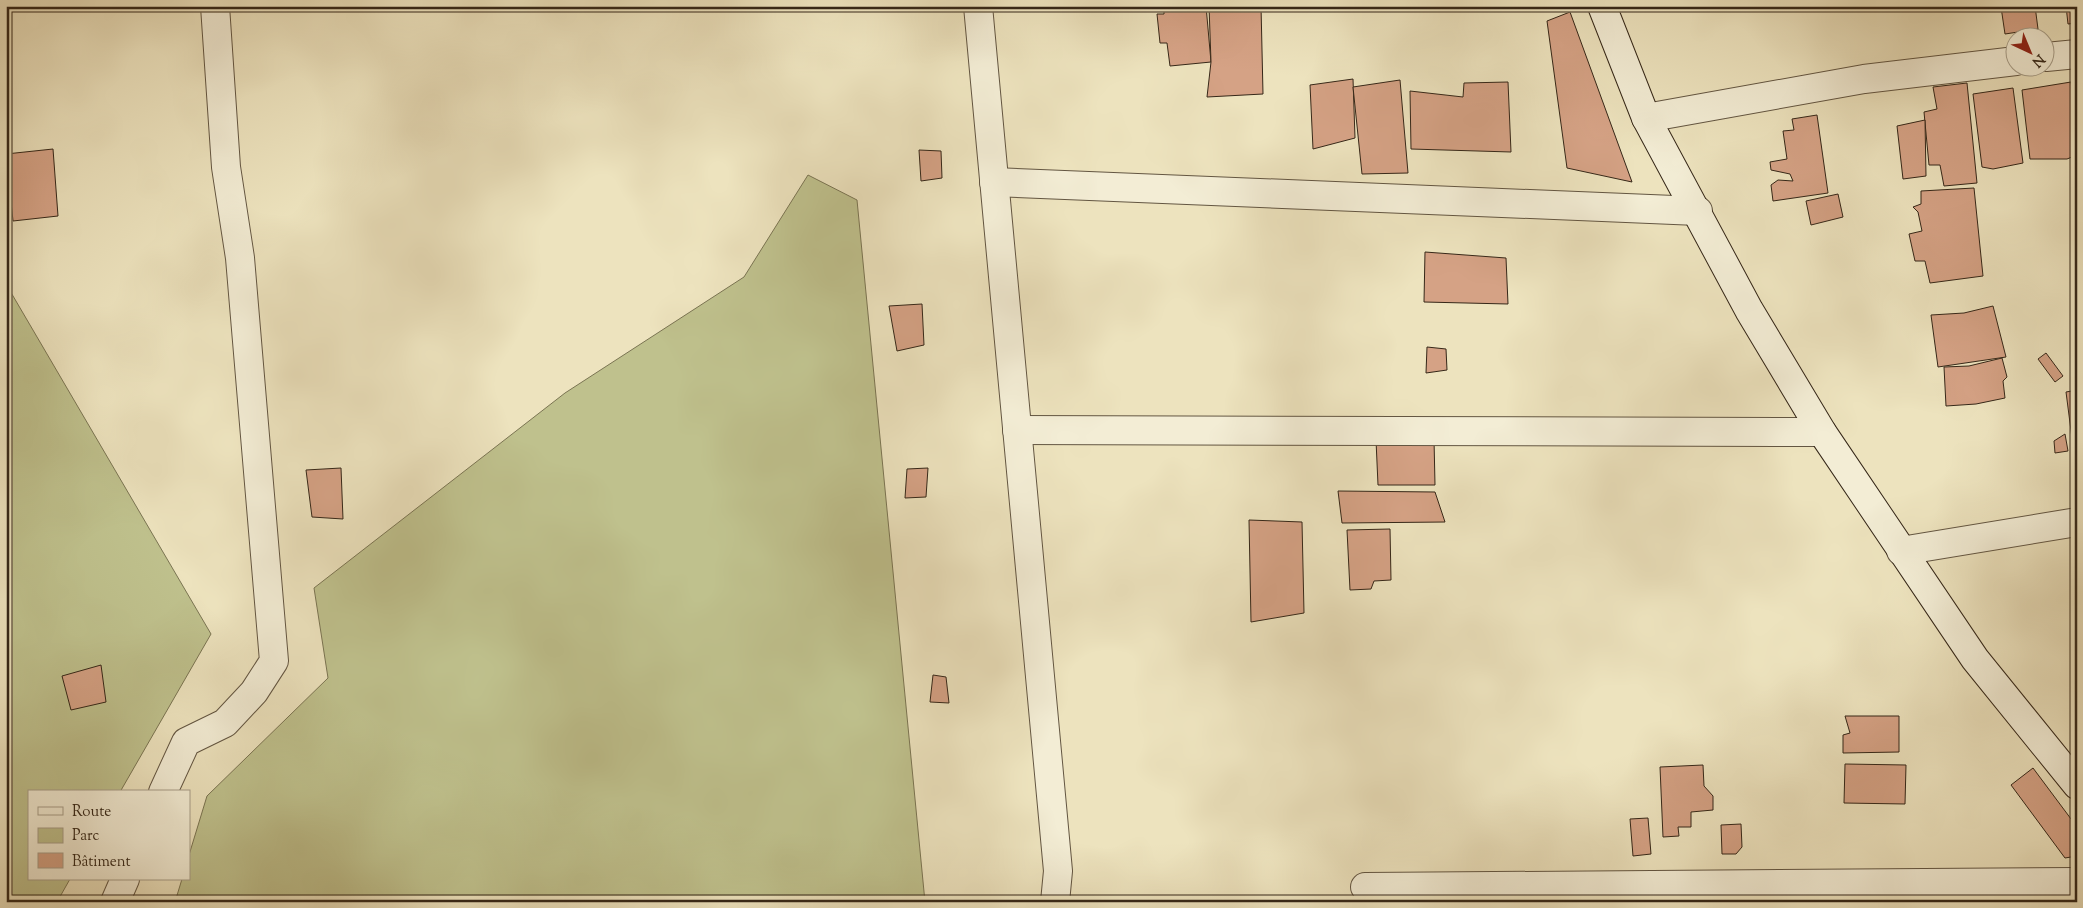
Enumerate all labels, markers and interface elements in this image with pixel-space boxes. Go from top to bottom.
north arrow [2006,28,2056,78]
text: N [2027,49,2049,71]
legend [28,790,190,880]
text: Route [72,802,111,823]
text: Parc [72,826,100,847]
text: Bâtiment [72,852,131,873]

